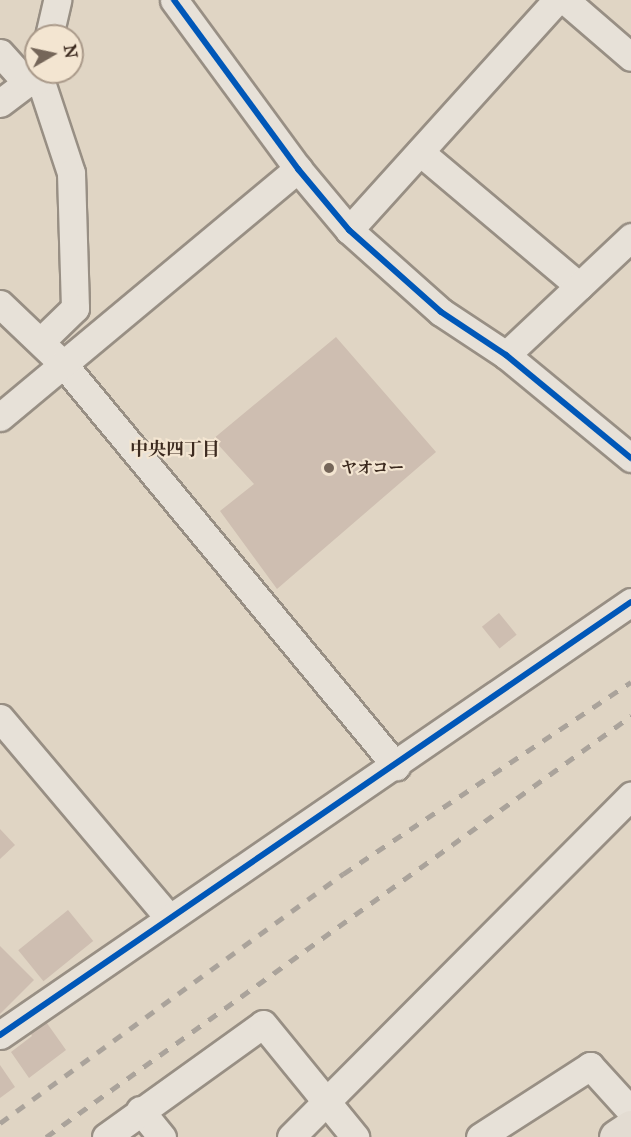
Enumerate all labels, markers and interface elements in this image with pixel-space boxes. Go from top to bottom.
north arrow [24,24,84,84]
text: N [60,43,81,60]
district label: 中央四丁目 [130,438,220,460]
place label: ヤオコー [341,458,405,478]
marker: ヤオコー [322,461,336,475]

